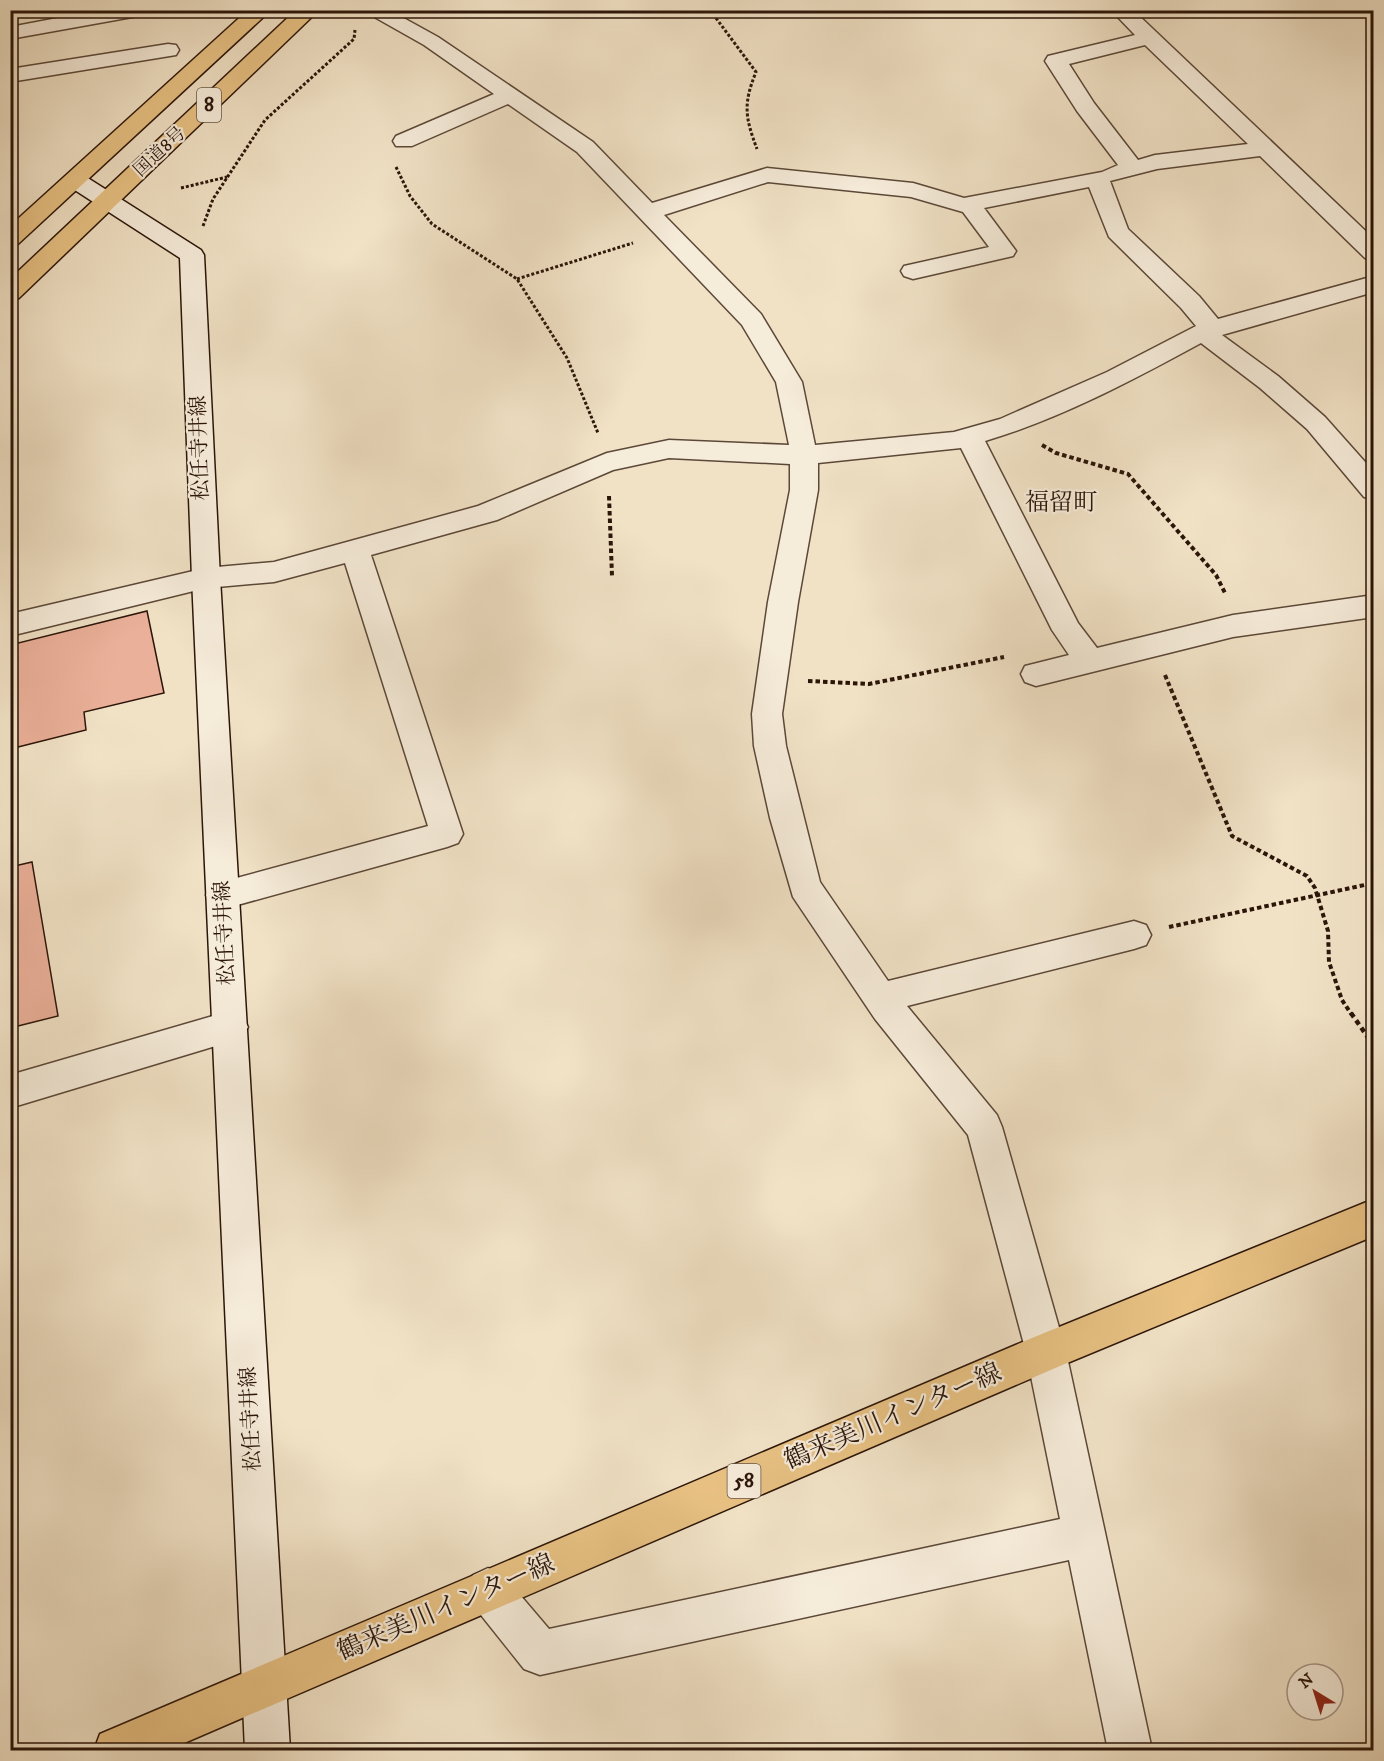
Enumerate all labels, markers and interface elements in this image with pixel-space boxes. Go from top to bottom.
road number: 8 [197,88,221,122]
street label: 国道8号 [129,122,191,182]
street label: 松任寺井線 [185,395,215,501]
district label: 福留町 [1025,488,1097,518]
street label: 松任寺井線 [209,880,241,986]
street label: 鶴来美川インター線 [779,1356,1007,1478]
street label: 松任寺井線 [235,1366,267,1472]
road number: 58 [728,1464,760,1498]
street label: 鶴来美川インター線 [332,1547,560,1669]
north arrow [1285,1662,1345,1722]
text: N [1295,1669,1318,1693]

